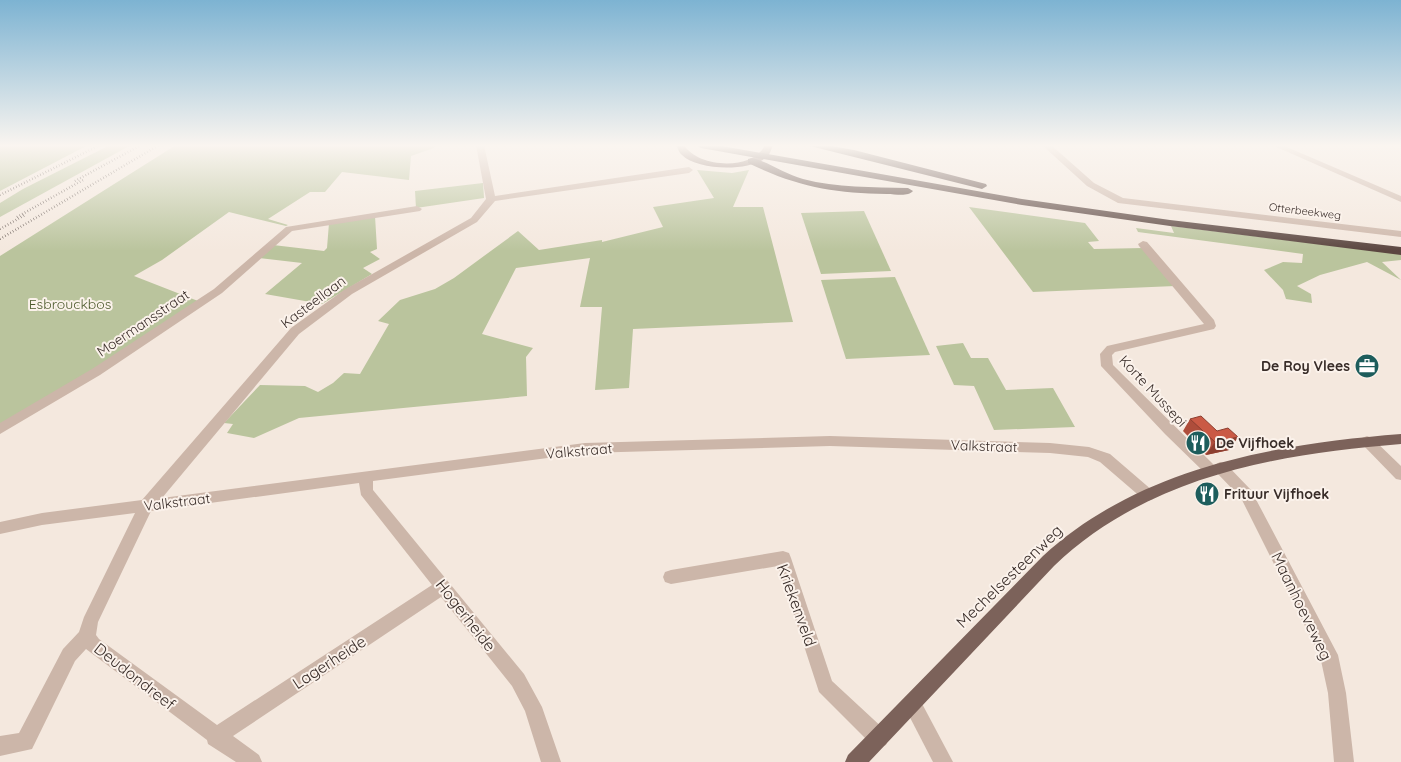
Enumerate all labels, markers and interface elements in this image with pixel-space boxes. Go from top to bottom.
street label: Otterbeekweg [1268,200,1342,222]
street label: Kasteellaan [277,272,349,332]
street label: Moermansstraat [93,285,193,361]
park label: Esbrouckbos [29,295,111,313]
street label: Korte Mussepi [1115,351,1191,431]
office icon: De Roy Vlees [1354,353,1380,379]
place label: De Roy Vlees [1261,357,1350,375]
restaurant icon: De Vijfhoek [1185,430,1211,456]
place label: De Vijfhoek [1216,434,1294,452]
street label: Valkstraat [950,436,1018,456]
street label: Valkstraat [545,439,613,463]
restaurant icon: Frituur Vijfhoek [1194,481,1220,507]
place label: Frituur Vijfhoek [1224,485,1329,503]
street label: Valkstraat [143,489,211,515]
street label: Mechelsesteenweg [952,520,1066,632]
street label: Maanhoeveweg [1267,549,1337,663]
street label: Kriekenveld [773,561,821,649]
street label: Hogerheide [432,575,500,655]
street label: Lagerheide [289,631,369,693]
street label: Deudondreef [90,638,180,714]

